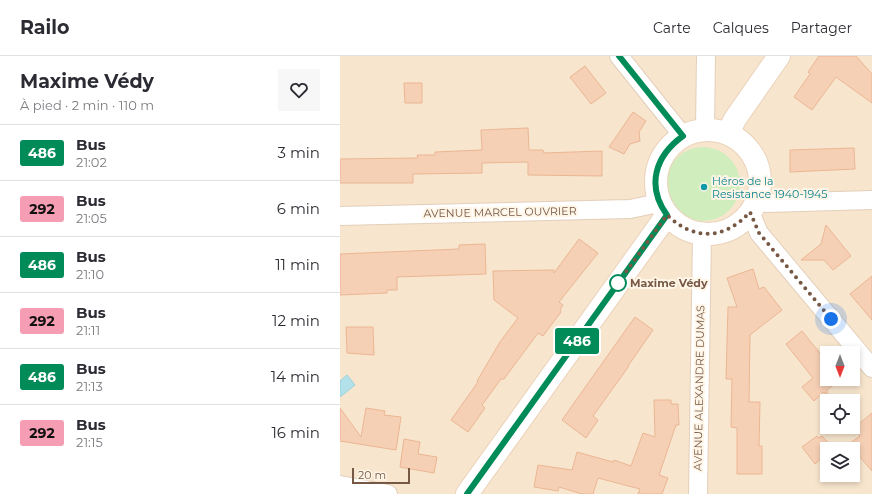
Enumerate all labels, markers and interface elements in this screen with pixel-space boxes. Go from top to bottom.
text: Railo [20,16,69,39]
text: Carte [653,19,691,37]
text: Calques [713,19,769,37]
text: Partager [791,19,852,37]
button: heart [278,69,320,111]
text: Maxime Védy [20,70,154,93]
text: À pied · 2 min · 110 m [20,97,154,113]
text: Bus [76,135,106,154]
text: 3 min [278,143,320,162]
text: 486 [28,144,56,162]
text: 21:02 [76,154,107,170]
place label: Héros de la Resistance 1940-1945 [712,174,828,201]
marker: Héros de la Resistance 1940-1945 [699,182,709,192]
text: Bus [76,191,106,210]
text: 6 min [277,199,320,218]
text: 292 [29,200,55,218]
street label: AVENUE MARCEL OUVRIER [423,204,577,220]
text: 21:05 [76,210,107,226]
text: Bus [76,247,106,266]
text: 11 min [275,255,320,274]
text: 486 [28,256,56,274]
text: 21:10 [76,266,104,282]
marker: Maxime Védy [609,274,627,292]
place label: Maxime Védy [630,276,708,290]
text: Bus [76,303,106,322]
street label: AVENUE ALEXANDRE DUMAS [691,305,707,471]
your location [821,309,841,329]
text: 12 min [272,311,320,330]
text: 292 [29,312,55,330]
text: 21:11 [76,322,100,338]
line badge: 486 [554,328,600,354]
text: 486 [563,332,591,350]
north arrow [820,346,860,386]
map controls [820,346,860,482]
text: Bus [76,359,106,378]
text: 14 min [271,367,320,386]
text: 486 [28,368,56,386]
text: 21:13 [76,378,103,394]
button: locate [820,394,860,434]
text: Bus [76,415,106,434]
text: 16 min [271,423,320,442]
text: 292 [29,424,55,442]
text: 21:15 [76,434,103,450]
button: layers [820,442,860,482]
scale bar [352,466,410,485]
text: 20 m [358,468,386,482]

